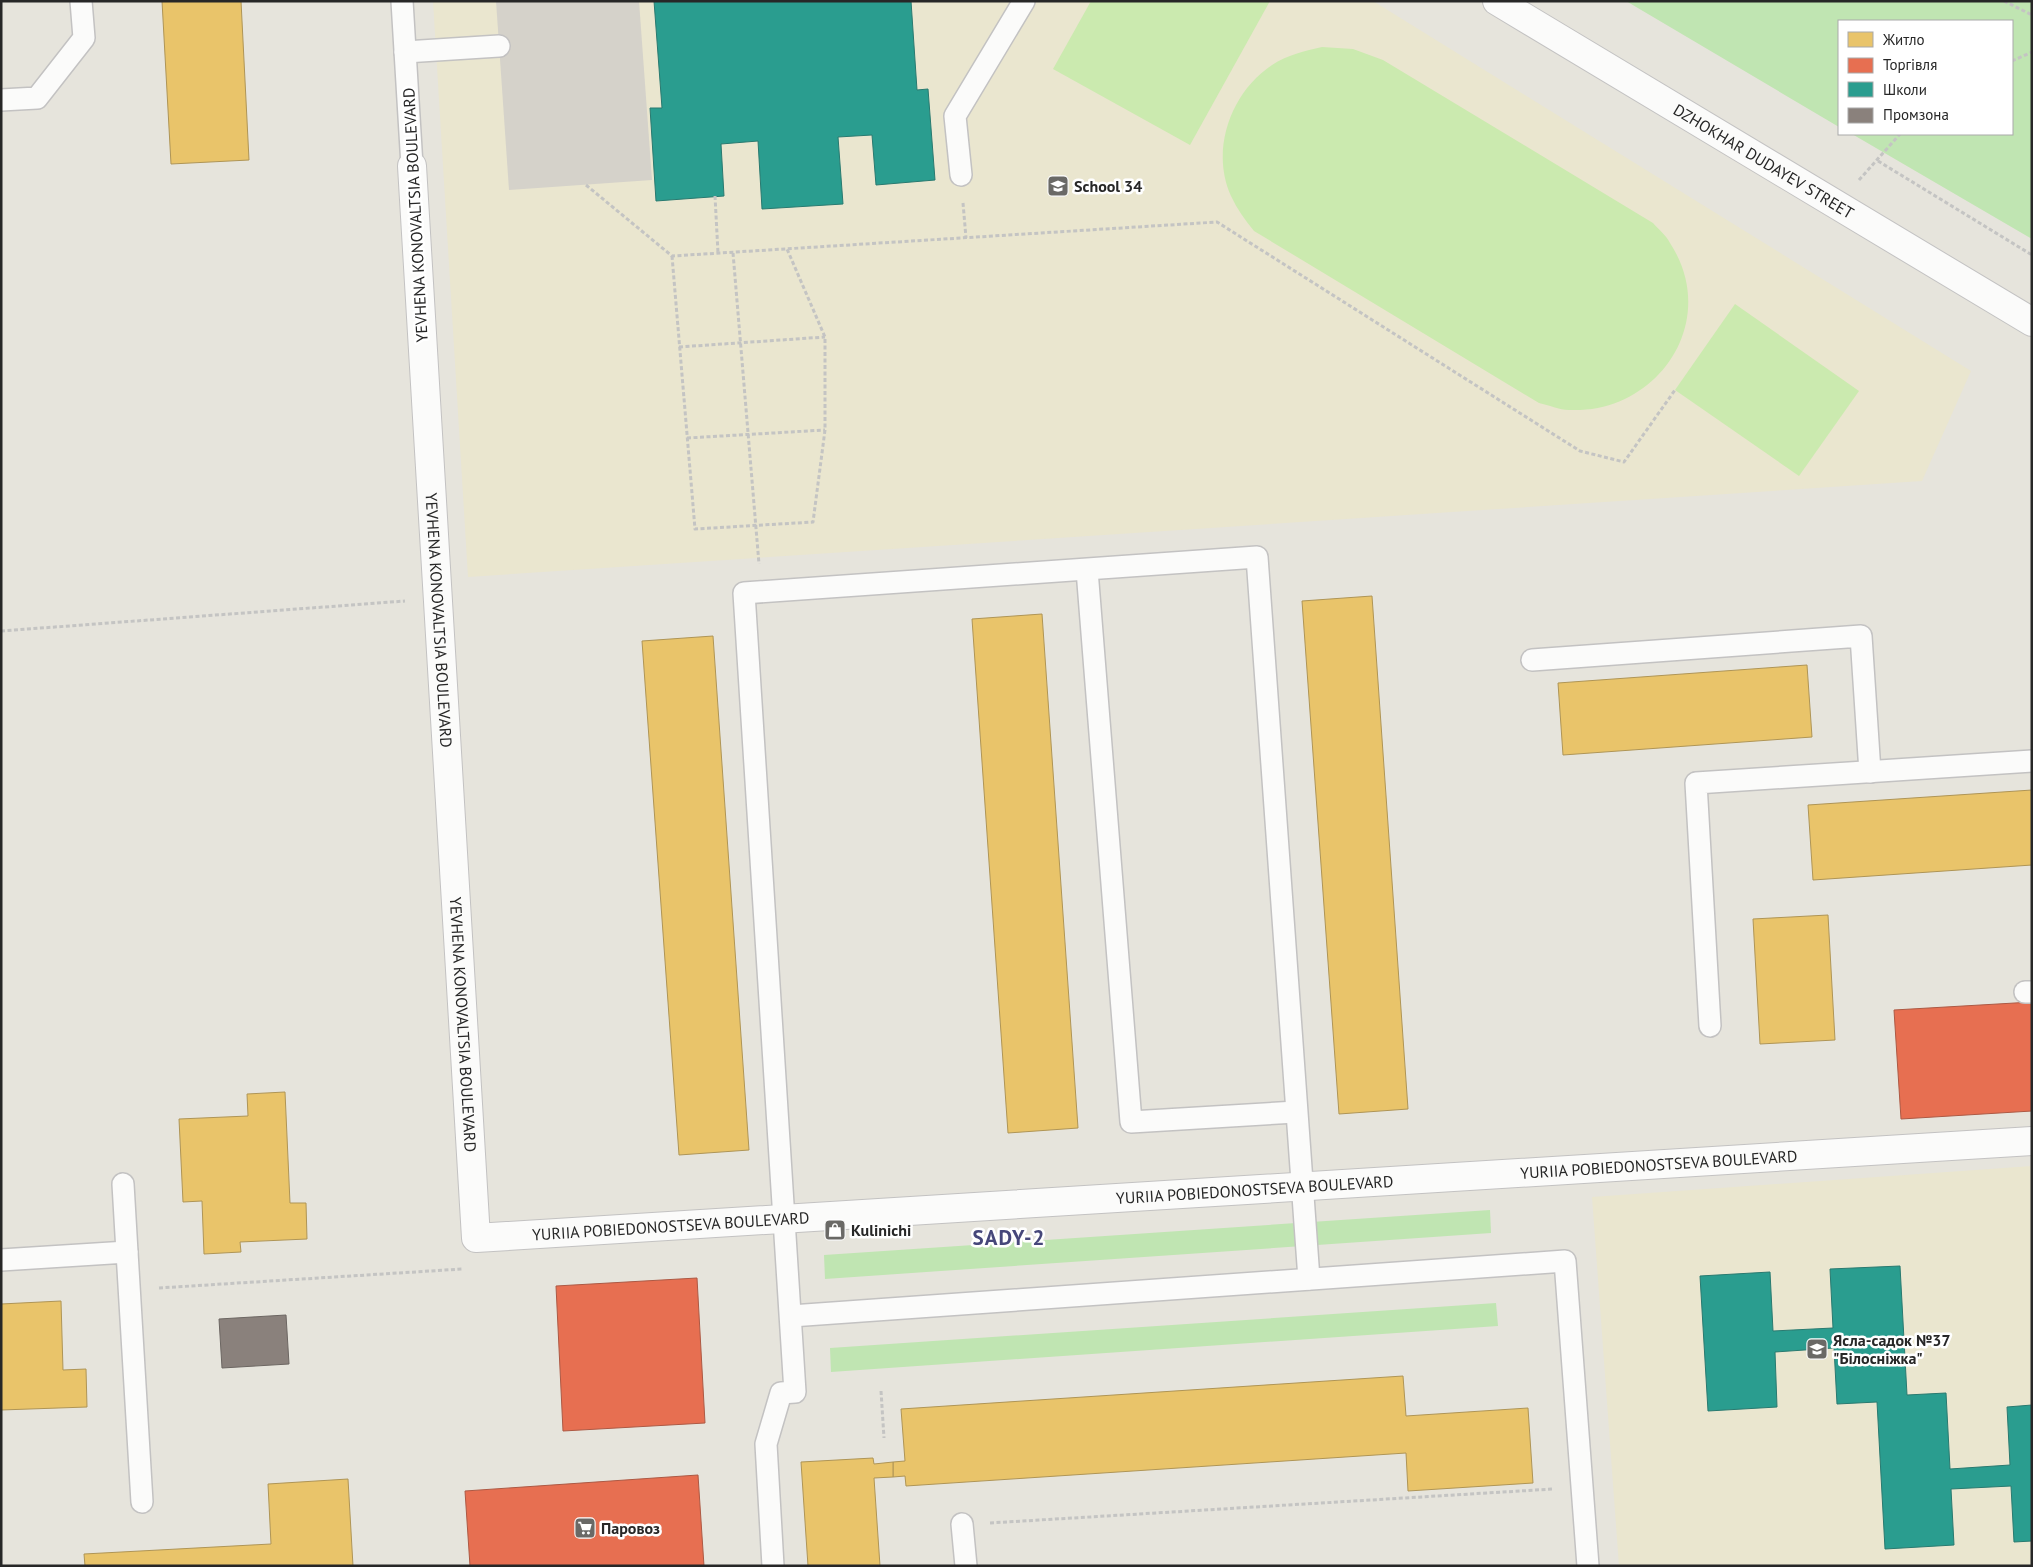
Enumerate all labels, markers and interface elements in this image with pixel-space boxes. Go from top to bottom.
legend [1838,20,2013,135]
text: Житло [1882,30,1925,49]
text: Торгівля [1883,55,1937,74]
text: Школи [1883,80,1927,99]
street label: YEVHENA KONOVALTSIA BOULEVARD [398,87,432,343]
street label: DZHOKHAR DUDAYEV STREET [1670,99,1858,223]
text: Промзона [1883,105,1949,124]
school or university icon: School 34 [1046,174,1070,198]
place label: School 34 [1074,176,1142,196]
street label: YEVHENA KONOVALTSIA BOULEVARD [422,492,457,748]
street label: YEVHENA KONOVALTSIA BOULEVARD [446,896,481,1153]
street label: YURIIA POBIEDONOSTSEVA BOULEVARD [1520,1146,1798,1183]
street label: YURIIA POBIEDONOSTSEVA BOULEVARD [1115,1171,1394,1208]
street label: YURIIA POBIEDONOSTSEVA BOULEVARD [531,1207,810,1244]
shop icon: Kulinichi [823,1218,847,1242]
place label: Kulinichi [851,1220,911,1240]
district label: SADY-2 [973,1224,1045,1251]
place label: Ясла-садок №37 "Білосніжка" [1833,1330,1950,1368]
school or university icon: Ясла-садок №37 "Білосніжка" [1805,1337,1829,1361]
supermarket icon: Паровоз [573,1516,597,1540]
place label: Паровоз [601,1518,660,1538]

